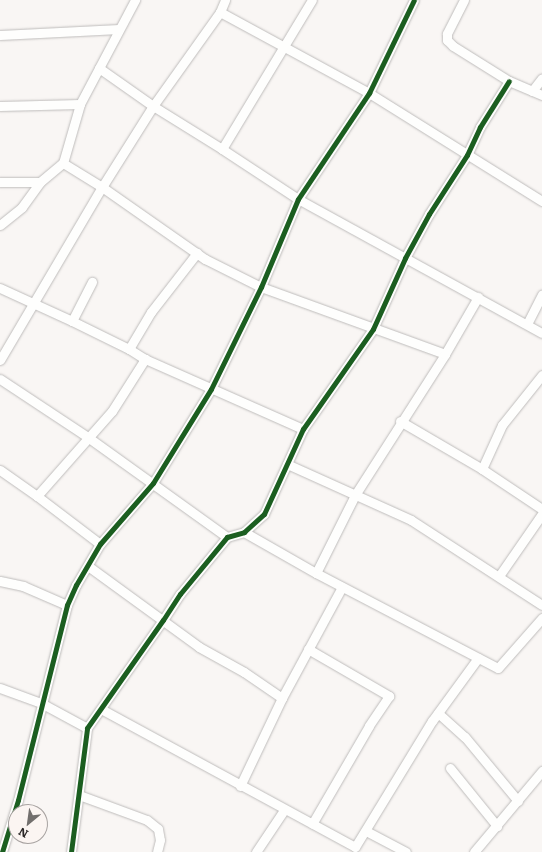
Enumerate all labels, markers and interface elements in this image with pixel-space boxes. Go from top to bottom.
north arrow [8,804,48,844]
text: N [15,824,31,843]

